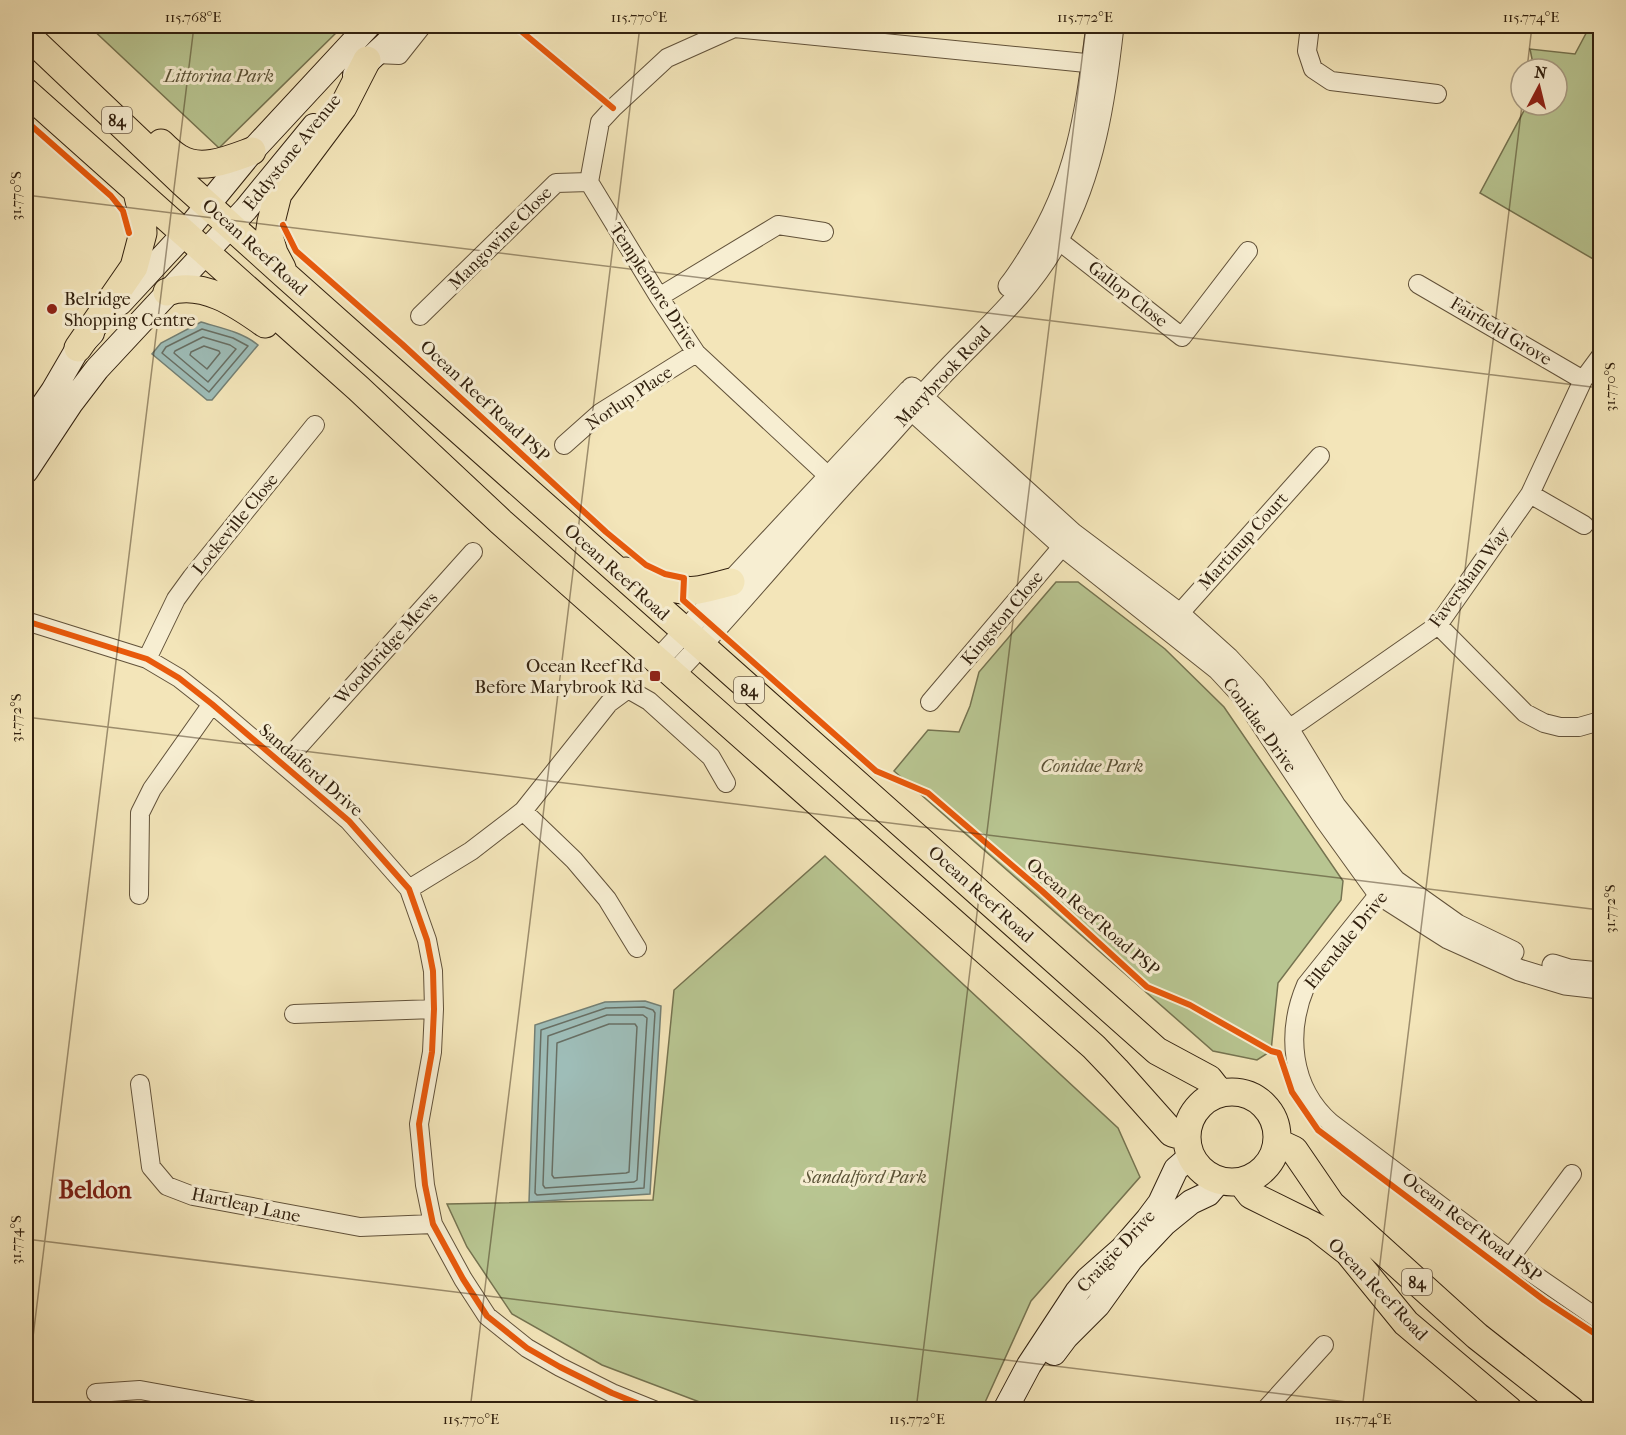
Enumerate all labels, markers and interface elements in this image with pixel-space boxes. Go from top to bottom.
text: 115.768°E [165,8,221,26]
text: 115.770°E [611,8,667,26]
text: 115.772°E [1057,8,1113,26]
text: 115.774°E [1503,8,1559,26]
north arrow [1509,57,1569,117]
text: N [1534,62,1549,83]
park label: Littorina Park [162,66,274,87]
street label: Eddystone Avenue [239,90,346,215]
road number: 84 [102,107,132,133]
text: 31.770°S [7,171,25,221]
street label: Mangowine Close [444,182,556,294]
street label: Ocean Reef Road [198,195,312,300]
street label: Templemore Drive [605,219,702,353]
street label: Gallop Close [1084,257,1172,332]
place label: Belridge Shopping Centre [64,289,195,331]
street label: Fairfield Grove [1446,293,1555,370]
marker: Belridge Shopping Centre [45,302,59,316]
street label: Marybrook Road [891,321,996,431]
street label: Ocean Reef Road PSP [416,336,554,467]
street label: Norlup Place [582,362,676,435]
text: 31.770°S [1601,362,1619,412]
street label: Lockeville Close [188,469,283,579]
street label: Martinup Court [1194,488,1293,594]
street label: Ocean Reef Road [560,520,674,625]
street label: Faversham Way [1425,522,1515,632]
street label: Kingston Close [957,567,1048,670]
street label: Woodbridge Mews [330,588,443,710]
place label: Ocean Reef Rd Before Marybrook Rd [475,656,643,698]
marker: Ocean Reef Rd Before Marybrook Rd [648,669,662,683]
street label: Conidae Drive [1218,674,1301,777]
road number: 84 [734,677,764,703]
text: 31.772°S [7,693,25,742]
street label: Sandalford Drive [254,720,367,821]
park label: Conidae Park [1040,756,1144,777]
street label: Ocean Reef Road [924,842,1038,947]
street label: Ocean Reef Road PSP [1022,854,1163,981]
text: 31.772°S [1601,884,1619,933]
street label: Ellendale Drive [1301,887,1392,993]
park label: Sandalford Park [802,1167,927,1188]
street label: Ocean Reef Road PSP [1398,1168,1546,1287]
district label: Beldon [59,1176,132,1204]
street label: Hartleap Lane [189,1184,302,1227]
street label: Craigie Drive [1073,1206,1160,1297]
text: 31.774°S [7,1215,25,1265]
street label: Ocean Reef Road [1323,1234,1432,1345]
road number: 84 [1402,1269,1432,1295]
text: 115.770°E [443,1410,499,1428]
text: 115.772°E [889,1410,945,1428]
text: 115.774°E [1335,1410,1391,1428]

